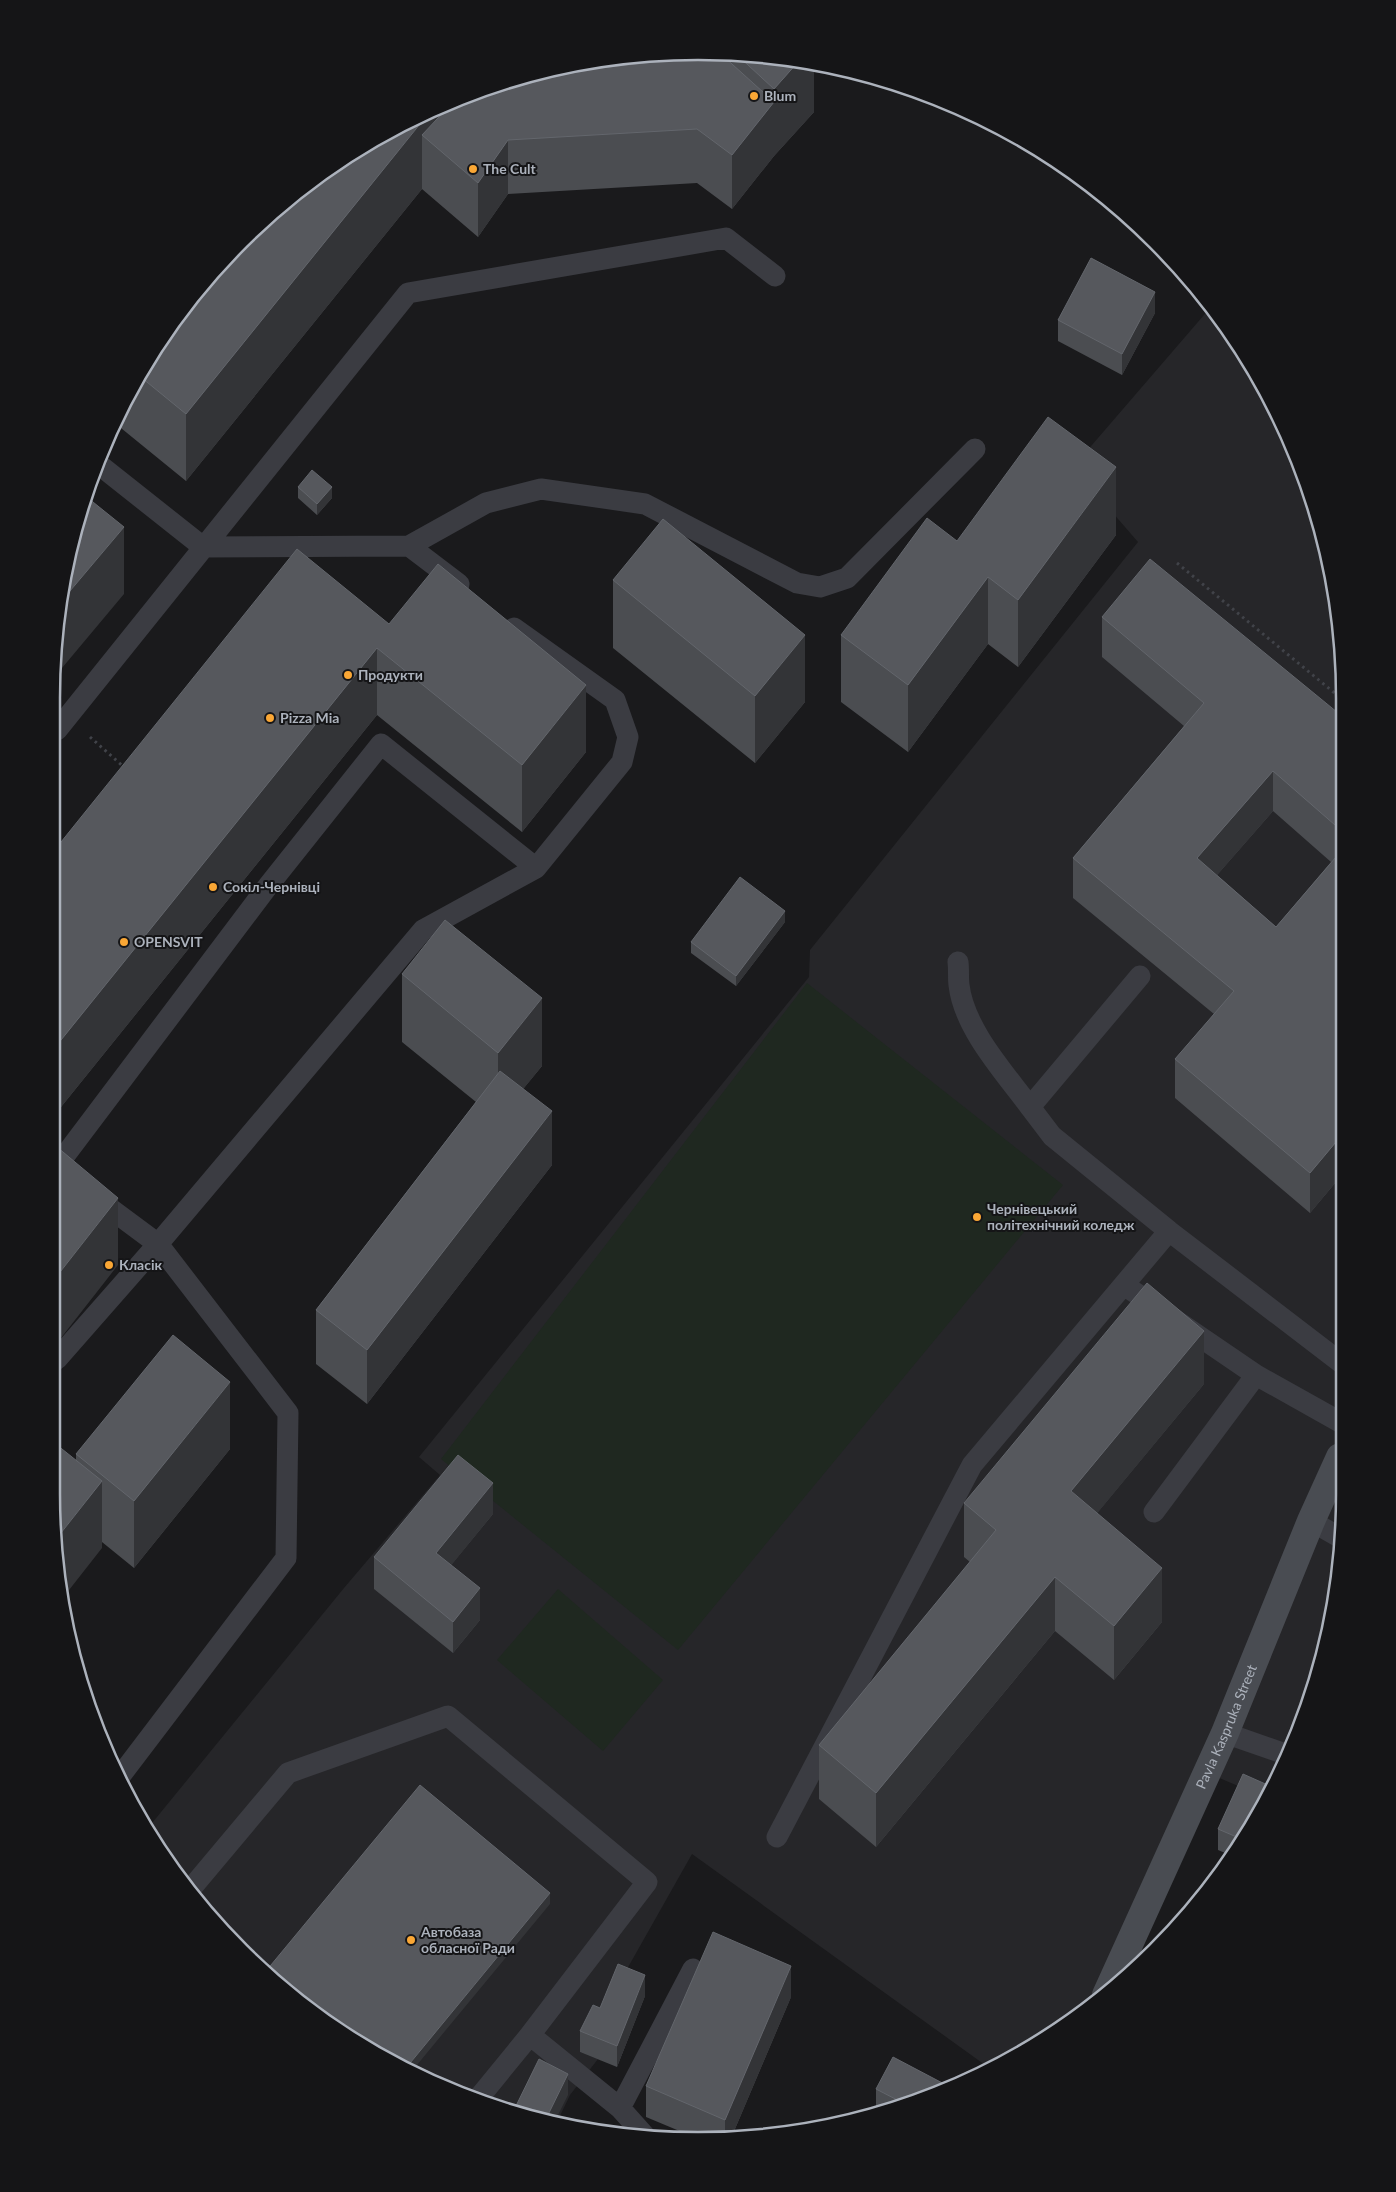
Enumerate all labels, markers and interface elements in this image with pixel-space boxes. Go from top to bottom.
place label: Blum [764,87,796,104]
marker: Blum [748,90,760,102]
place label: The Cult [483,160,537,177]
marker: The Cult [467,163,479,175]
place label: Продукти [358,666,423,683]
marker: Продукти [342,669,354,681]
place label: Pizza Mia [280,709,339,726]
marker: Pizza Mia [264,712,276,724]
place label: Сокіл-Чернівці [223,878,320,895]
marker: Сокіл-Чернівці [207,881,219,893]
place label: OPENSVIT [134,933,203,950]
marker: OPENSVIT [118,936,130,948]
place label: Чернівецький політехнічний коледж [987,1200,1135,1233]
marker: Чернівецький політехнічний коледж [971,1211,983,1223]
place label: Класік [119,1256,163,1273]
marker: Класік [103,1259,115,1271]
street label: Pavla Kaspruka Street [1192,1662,1260,1792]
place label: Автобаза обласної Ради [420,1923,515,1956]
marker: Автобаза обласної Ради [405,1934,417,1946]

